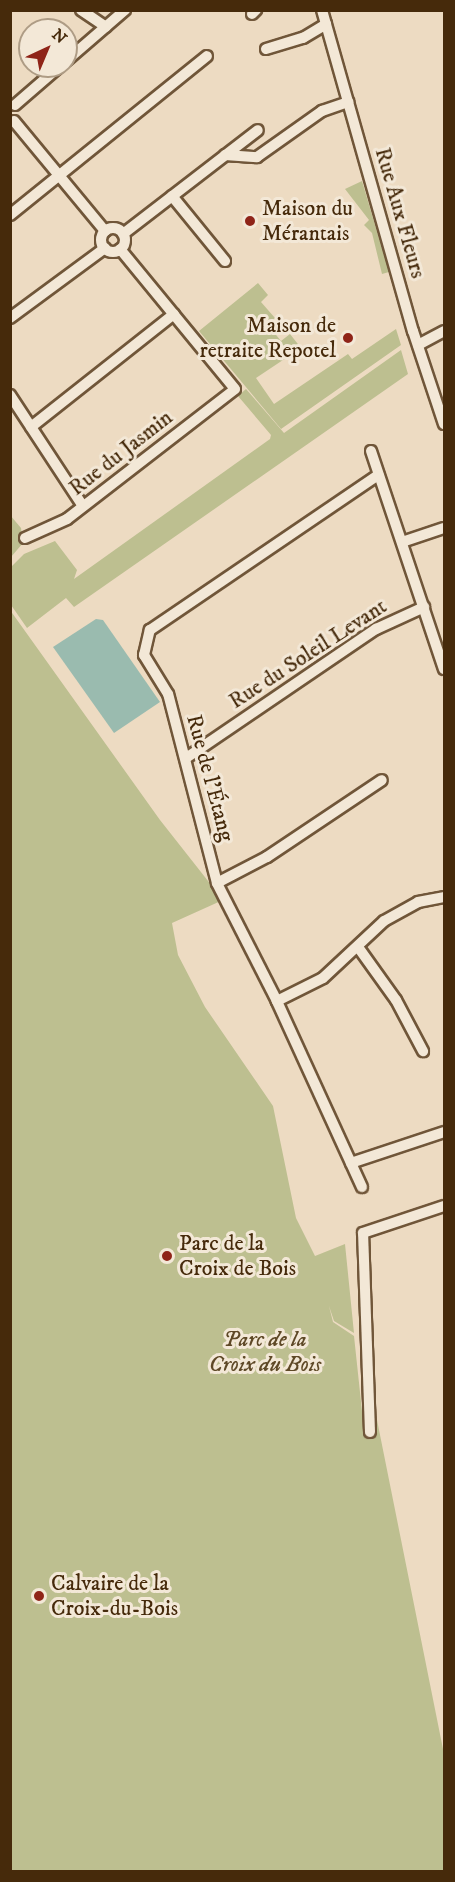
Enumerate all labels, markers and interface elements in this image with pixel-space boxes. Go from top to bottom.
north arrow [18,18,78,78]
text: N [47,25,71,48]
street label: Rue Aux Fleurs [369,145,431,281]
place label: Maison du Mérantais [262,195,353,246]
marker: Maison du Mérantais [243,214,257,228]
place label: Maison de retraite Repotel [200,312,336,364]
marker: Maison de retraite Repotel [341,331,355,345]
street label: Rue du Jasmin [64,404,178,502]
street label: Rue du Soleil Levant [224,593,392,715]
street label: Rue de l'Étang [180,712,240,844]
place label: Parc de la Croix de Bois [179,1230,296,1282]
marker: Parc de la Croix de Bois [160,1249,174,1263]
park label: Parc de la Croix du Bois [209,1326,321,1378]
place label: Calvaire de la Croix-du-Bois [51,1570,178,1622]
marker: Calvaire de la Croix-du-Bois [32,1589,46,1603]

